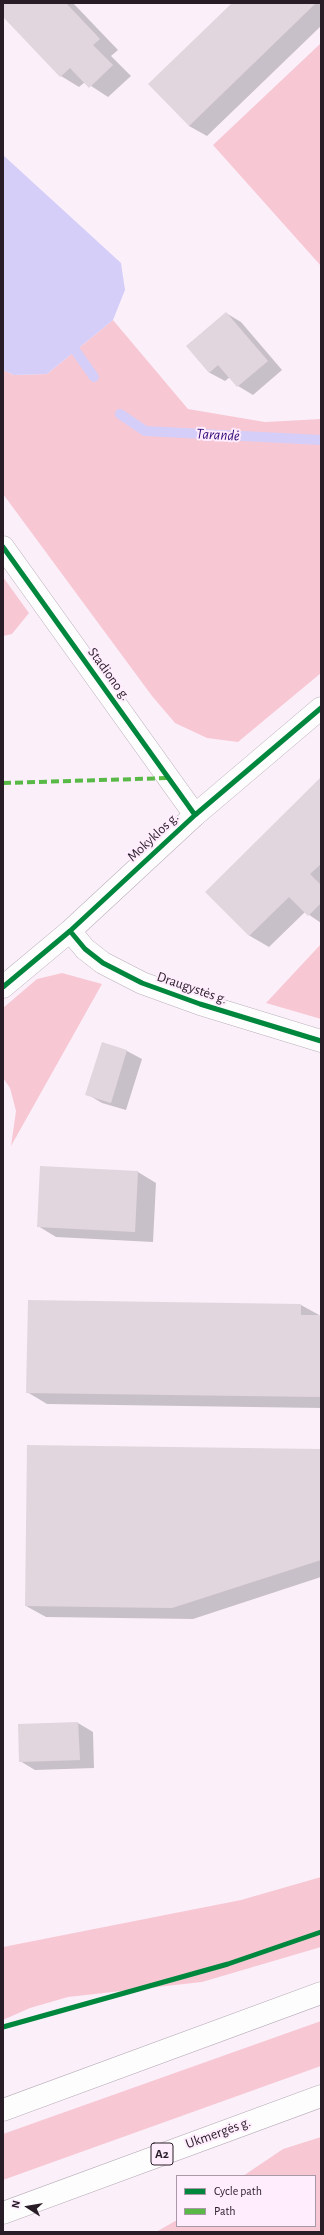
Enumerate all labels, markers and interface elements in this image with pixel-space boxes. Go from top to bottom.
water label: Tarandė [196,425,240,445]
street label: Stadiono g. [84,644,134,704]
street label: Mokyklos g. [124,809,182,865]
street label: Draugystės g. [155,968,229,1008]
street label: Ukmergės g. [183,2113,253,2153]
road number: A2 [151,2143,173,2165]
legend [176,2175,316,2227]
text: Cycle path [214,2185,262,2197]
north arrow [8,2187,48,2227]
text: N [10,2200,22,2209]
text: Path [214,2205,236,2217]

